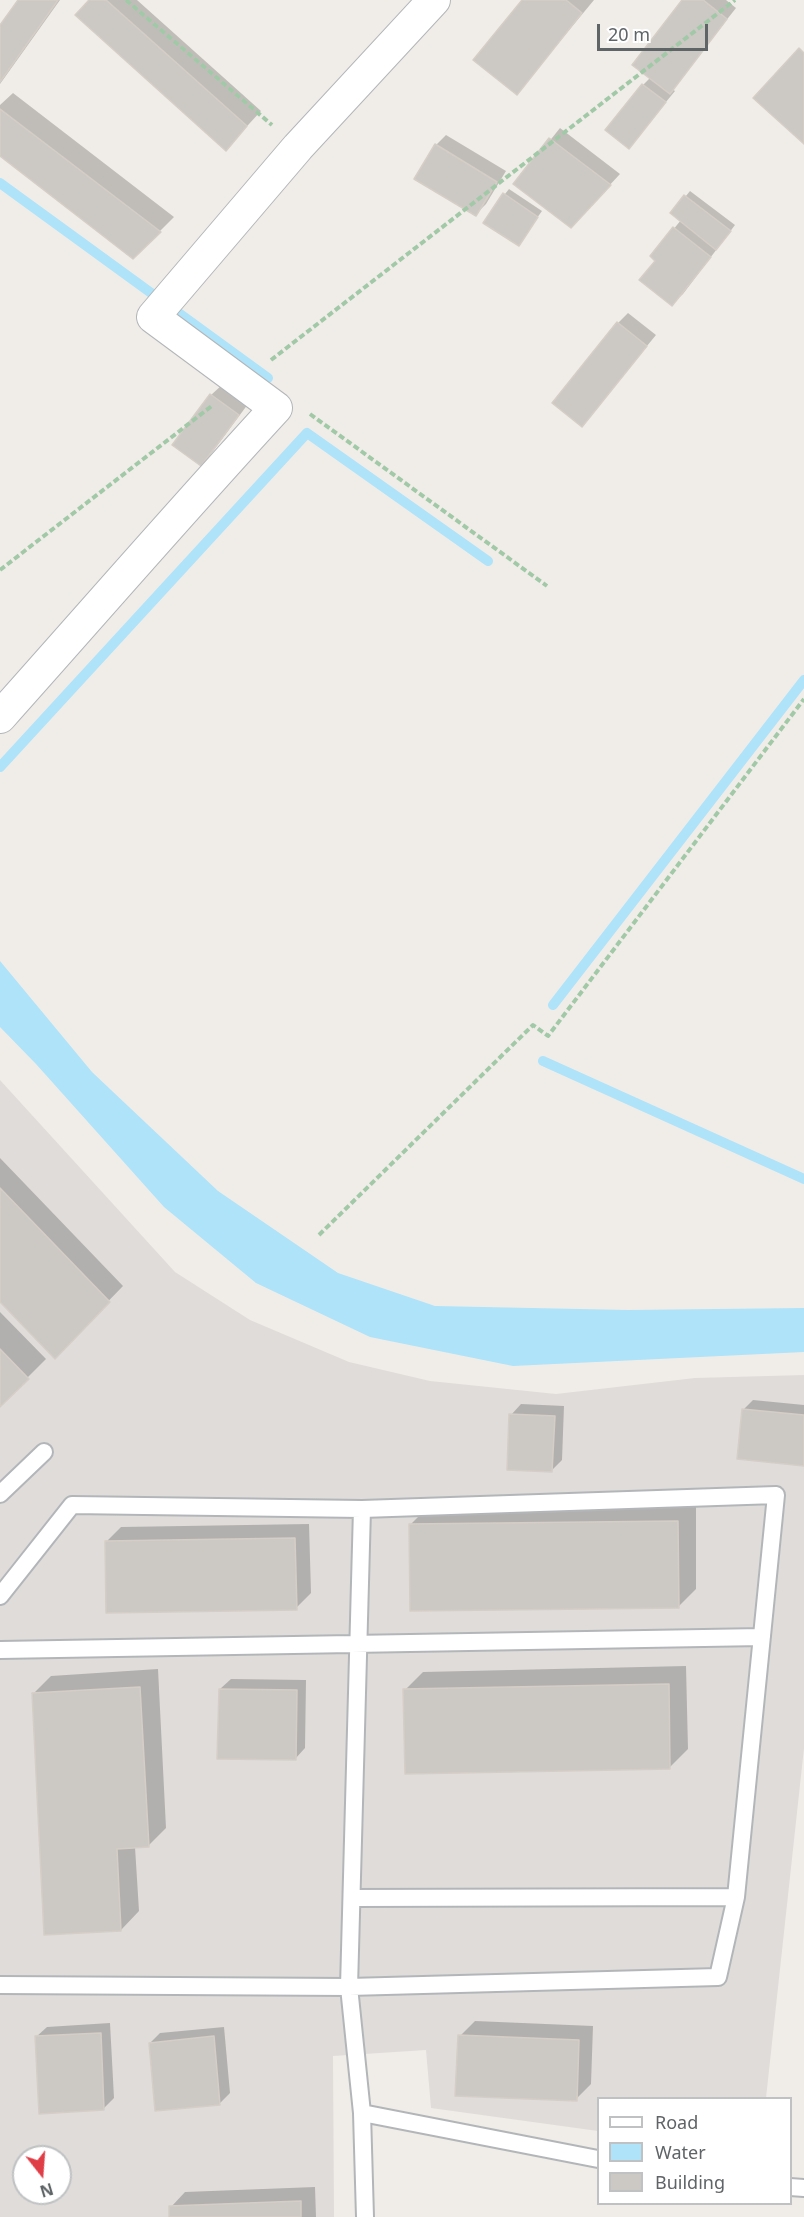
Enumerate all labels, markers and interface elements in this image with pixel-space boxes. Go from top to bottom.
scale bar [600,12,711,50]
text: 20 m [608,22,650,46]
legend [597,2097,792,2205]
text: Road [655,2110,698,2134]
text: Water [655,2140,706,2164]
north arrow [12,2145,72,2205]
text: Building [655,2170,725,2194]
text: N [37,2178,56,2203]

